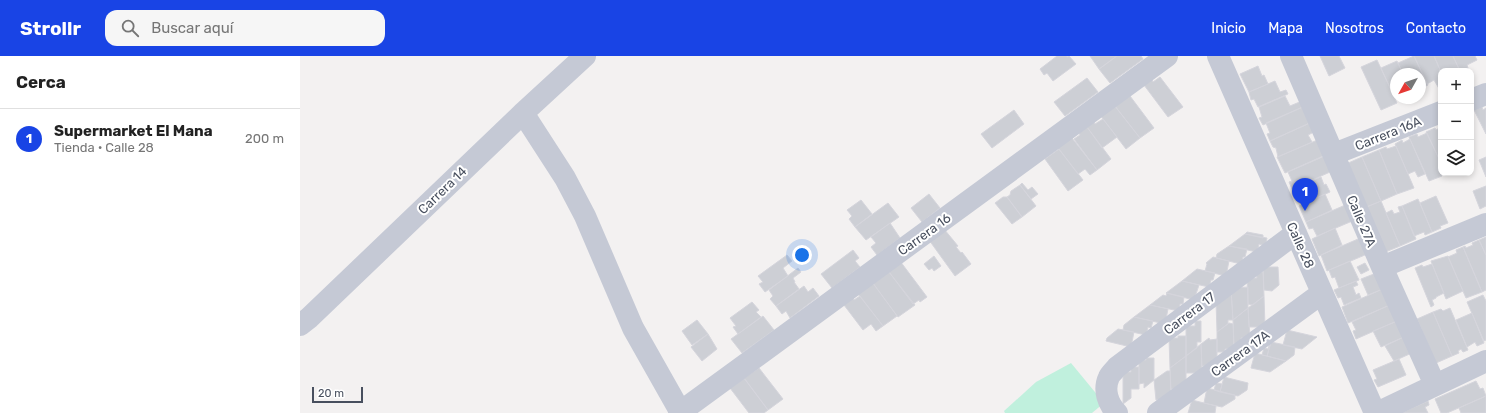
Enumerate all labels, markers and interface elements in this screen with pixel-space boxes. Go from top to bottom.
search box [105,10,385,46]
text: Strollr [20,17,81,40]
icon: search [119,17,141,39]
text: Buscar aquí [151,19,233,37]
text: Inicio [1211,20,1246,37]
text: Mapa [1268,20,1303,37]
text: Nosotros [1325,20,1384,37]
text: Contacto [1406,20,1466,37]
north arrow [1390,68,1426,104]
map controls [1438,68,1474,176]
button: + [1438,68,1474,104]
text: Cerca [16,72,66,92]
button: − [1438,104,1474,140]
street label: Carrera 16A [1353,113,1424,154]
text: Supermarket El Mana [54,122,213,140]
text: 1 [26,131,32,146]
text: 200 m [245,131,284,146]
text: Tienda · Calle 28 [54,140,154,155]
button: layers [1438,140,1474,176]
street label: Carrera 14 [415,164,470,217]
pin: 1 [1292,178,1318,211]
street label: Calle 27A [1344,193,1379,250]
street label: Carrera 16 [895,210,954,259]
street label: Calle 28 [1284,220,1317,270]
your location [792,245,812,265]
street label: Carrera 17 [1161,289,1218,338]
street label: Carrera 17A [1208,327,1273,380]
scale bar [312,385,363,404]
text: 20 m [318,387,344,400]

